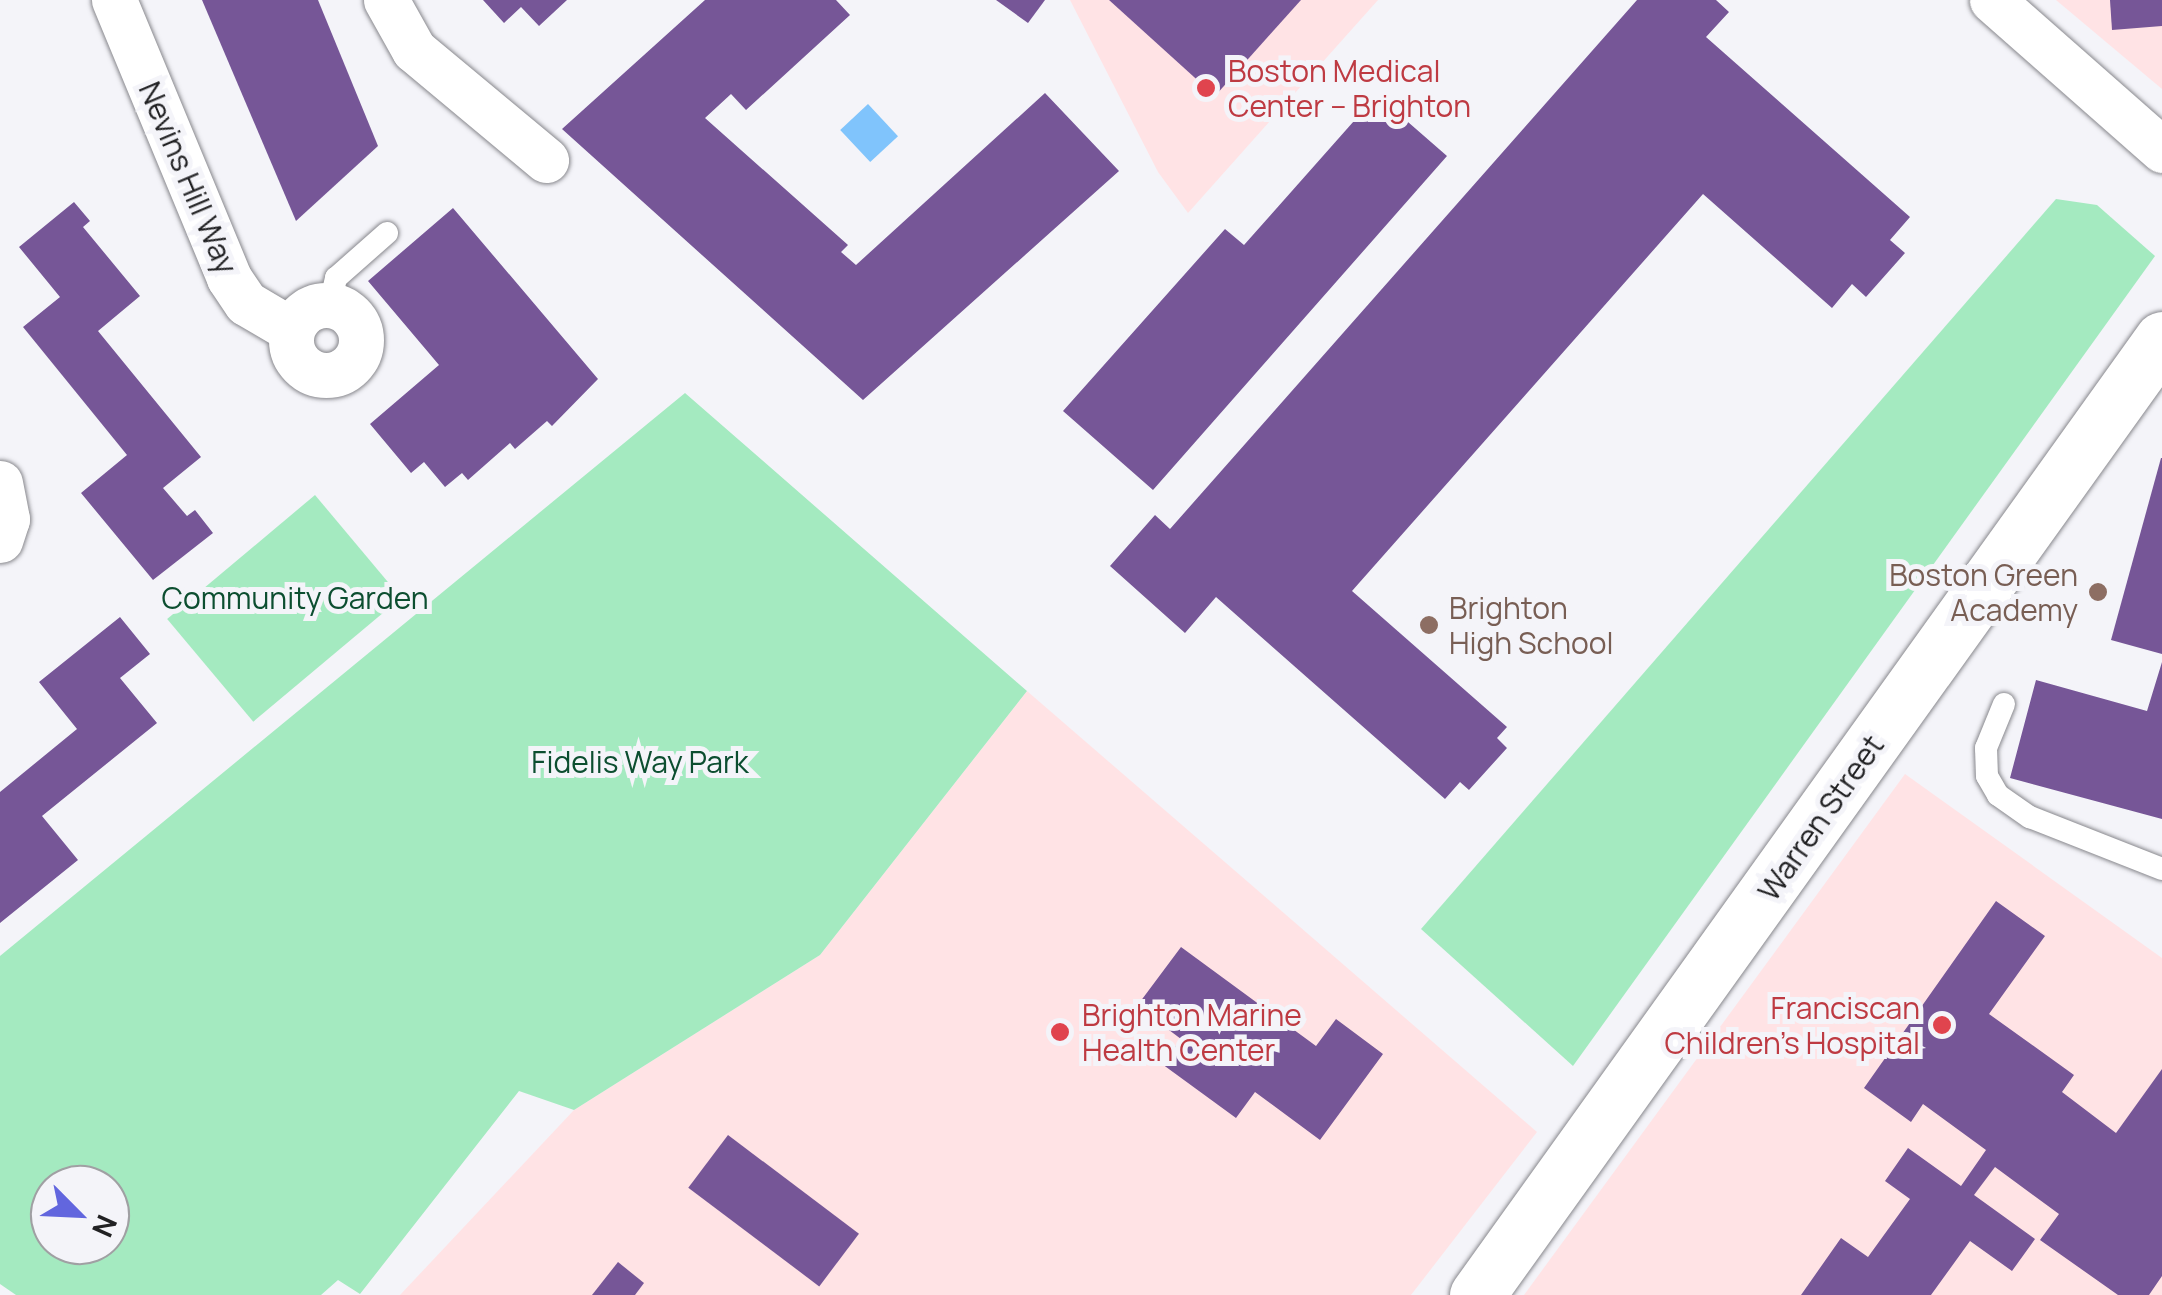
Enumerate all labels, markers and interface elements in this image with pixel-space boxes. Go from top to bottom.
place label: Boston Medical Center – Brighton [1228,53,1471,124]
marker: Boston Medical Center – Brighton [1193,75,1219,101]
street label: Nevins Hill Way [131,77,245,279]
place label: Boston Green Academy [1889,557,2078,628]
park label: Community Garden [161,580,429,616]
marker: Boston Green Academy [2087,581,2109,603]
place label: Brighton High School [1449,590,1614,660]
marker: Brighton High School [1418,614,1440,636]
street label: Warren Street [1751,728,1891,908]
park label: Fidelis Way Park [531,744,749,780]
place label: Franciscan Children's Hospital [1665,990,1920,1060]
place label: Brighton Marine Health Center [1082,997,1302,1068]
marker: Franciscan Children's Hospital [1929,1012,1955,1038]
marker: Brighton Marine Health Center [1047,1019,1073,1045]
north arrow [30,1165,130,1265]
text: N [84,1209,127,1243]

